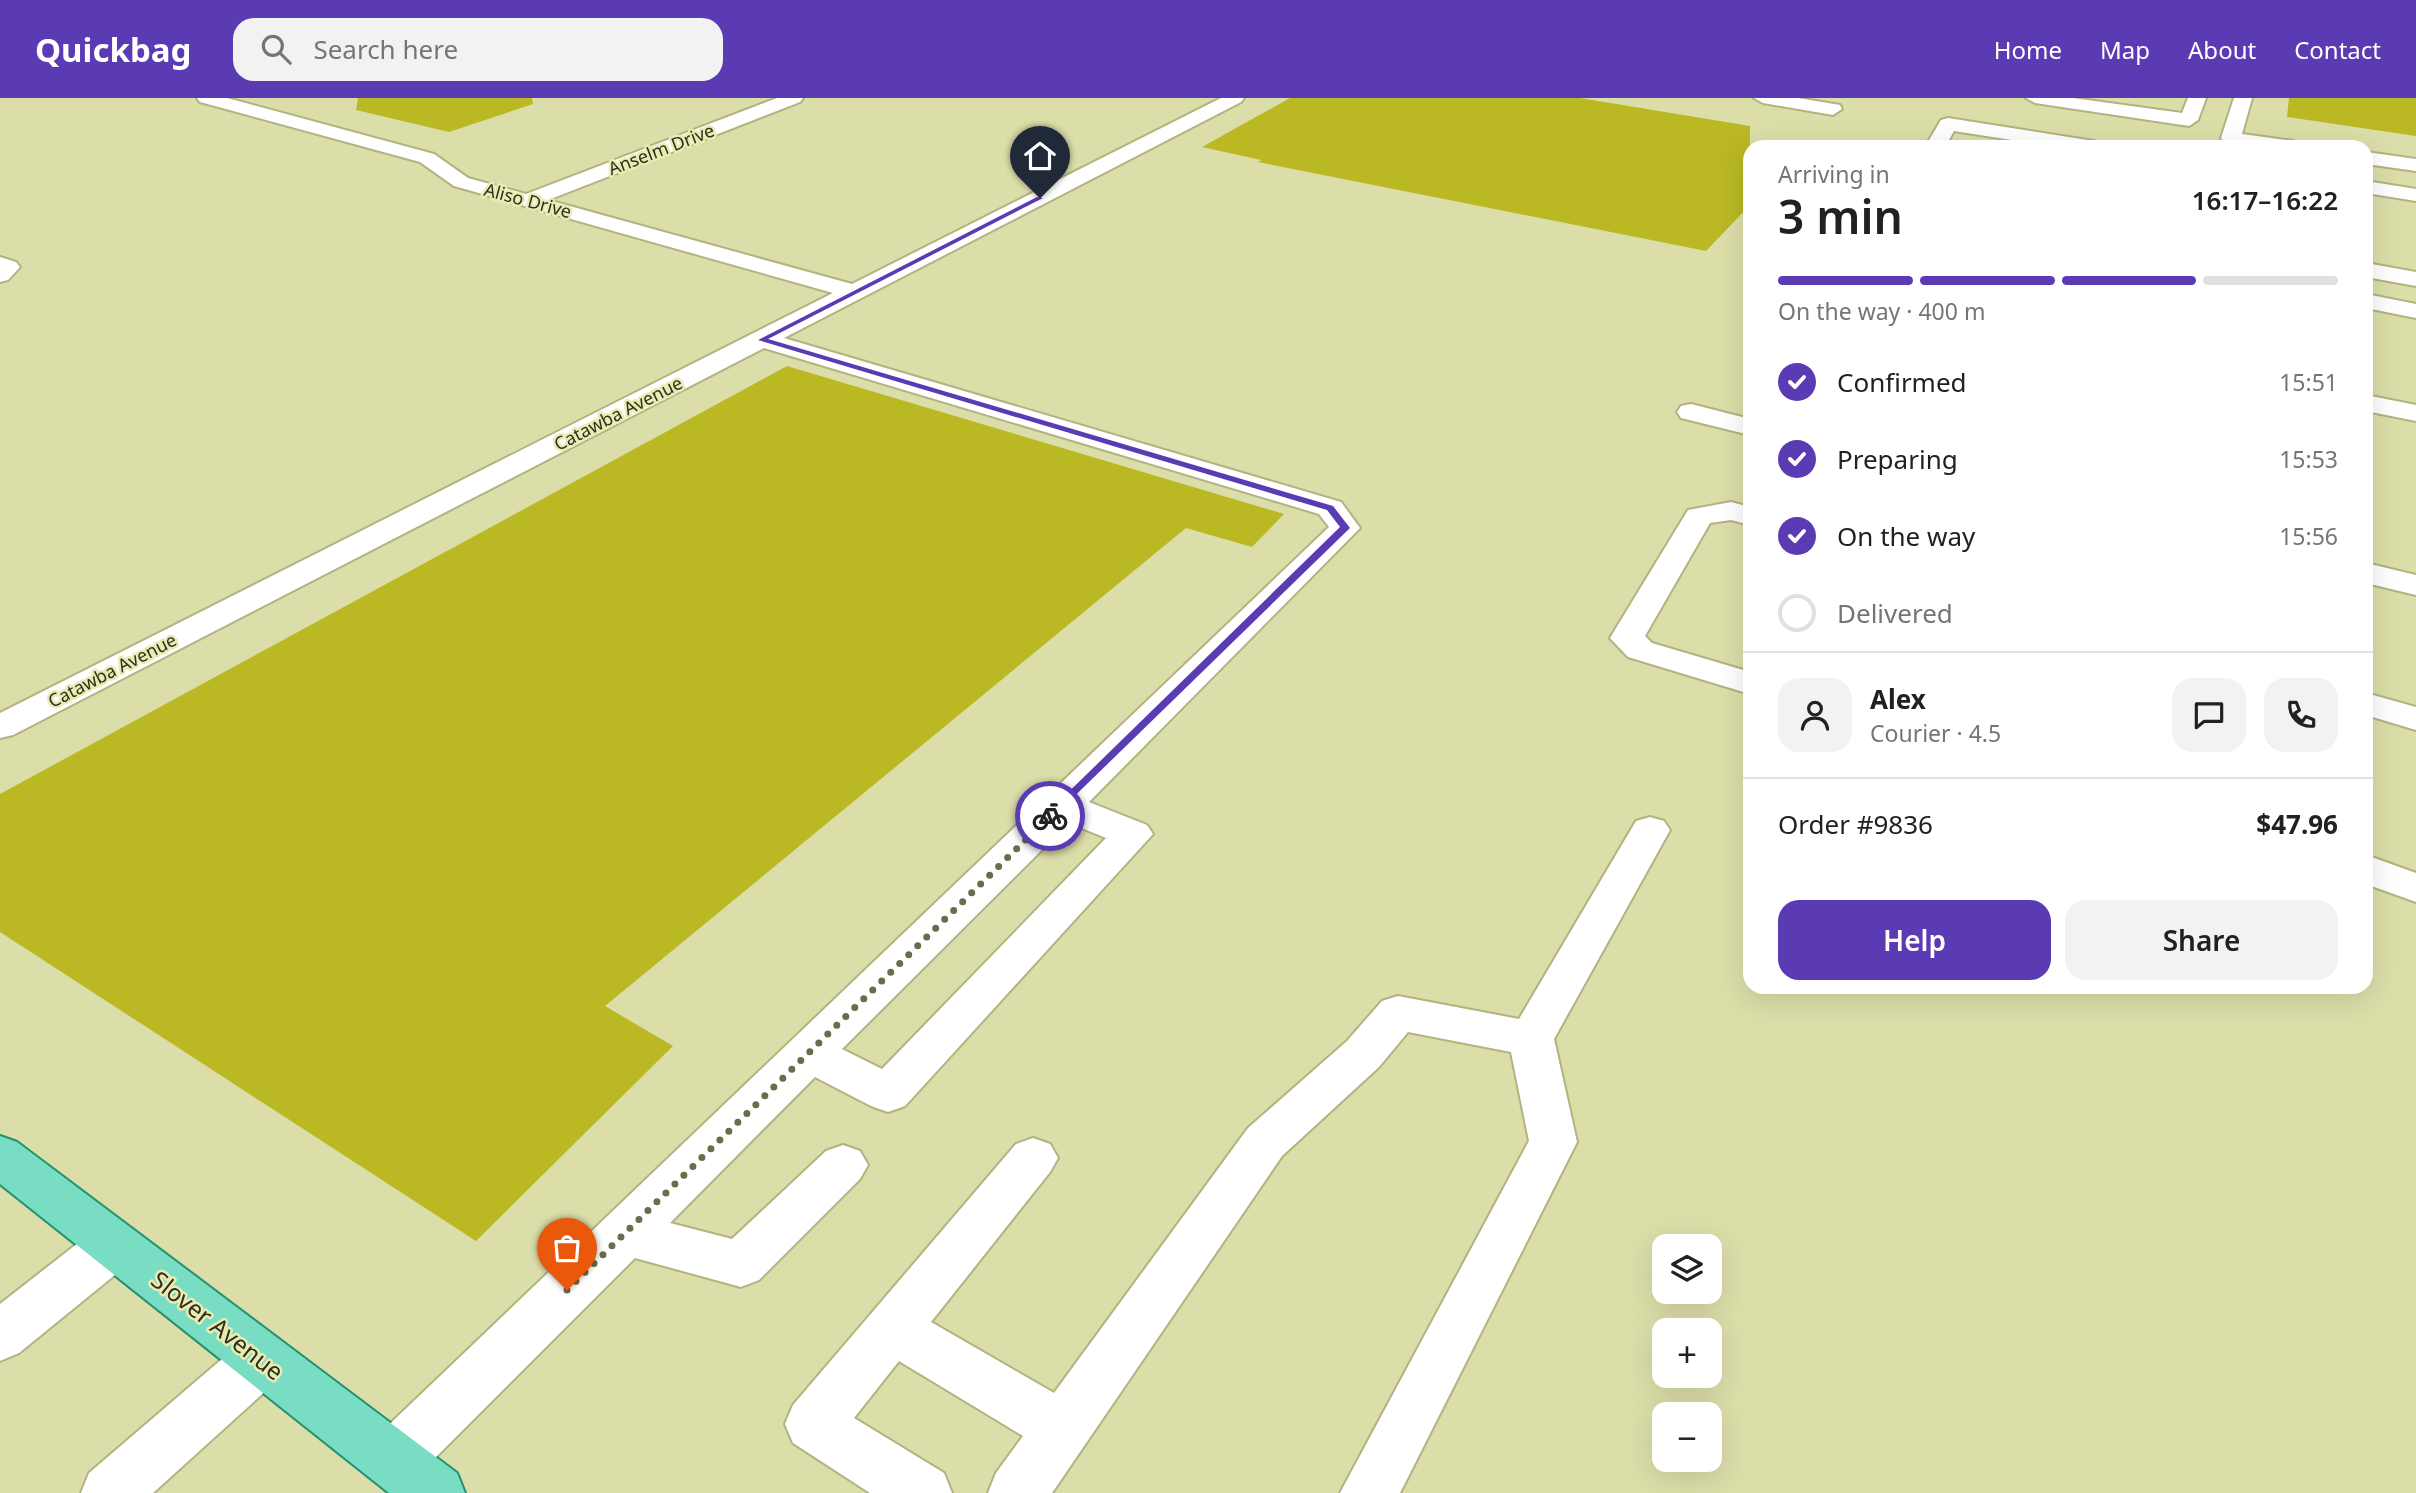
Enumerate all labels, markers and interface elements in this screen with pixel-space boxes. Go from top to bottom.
search box [233,18,723,81]
text: Quickbag [35,27,191,72]
icon: search [257,30,295,68]
text: Search here [313,31,458,67]
text: Home [1994,33,2062,66]
text: Map [2100,33,2150,66]
text: About [2188,33,2256,66]
text: Contact [2294,33,2381,66]
street label: Anselm Drive [604,118,718,180]
pin [1010,126,1070,198]
icon: home [1021,137,1059,175]
text: Arriving in [1778,158,1890,190]
street label: Aliso Drive [482,177,574,223]
text: 16:17–16:22 [2192,182,2338,218]
text: 3 min [1778,185,1903,247]
text: On the way · 400 m [1778,295,1985,327]
icon: check [1778,363,1816,401]
text: Confirmed [1837,364,1967,400]
text: 15:51 [2279,366,2338,398]
street label: Catawba Avenue [550,370,686,456]
icon: check [1778,440,1816,478]
text: Preparing [1837,441,1958,477]
text: 15:53 [2279,443,2338,475]
icon: check [1778,517,1816,555]
text: On the way [1837,518,1975,554]
text: 15:56 [2279,520,2338,552]
text: Delivered [1837,595,1953,631]
street label: Catawba Avenue [44,627,180,713]
button: person [1778,678,1852,752]
button: chat [2172,678,2246,752]
button: phone [2264,678,2338,752]
text: Alex [1870,681,1926,717]
text: Courier · 4.5 [1870,717,2001,749]
courier [1015,781,1085,851]
icon: bike [1031,797,1069,835]
text: Order #9836 [1778,806,1933,842]
text: $47.96 [2256,806,2338,842]
button: Help [1778,900,2051,980]
button: Share [2065,900,2338,980]
pin [537,1218,597,1290]
icon: bag [548,1229,586,1267]
map controls [1652,1234,1722,1472]
button: layers [1652,1234,1722,1304]
street label: Slover Avenue [145,1263,291,1387]
button: + [1652,1318,1722,1388]
button: − [1652,1402,1722,1472]

